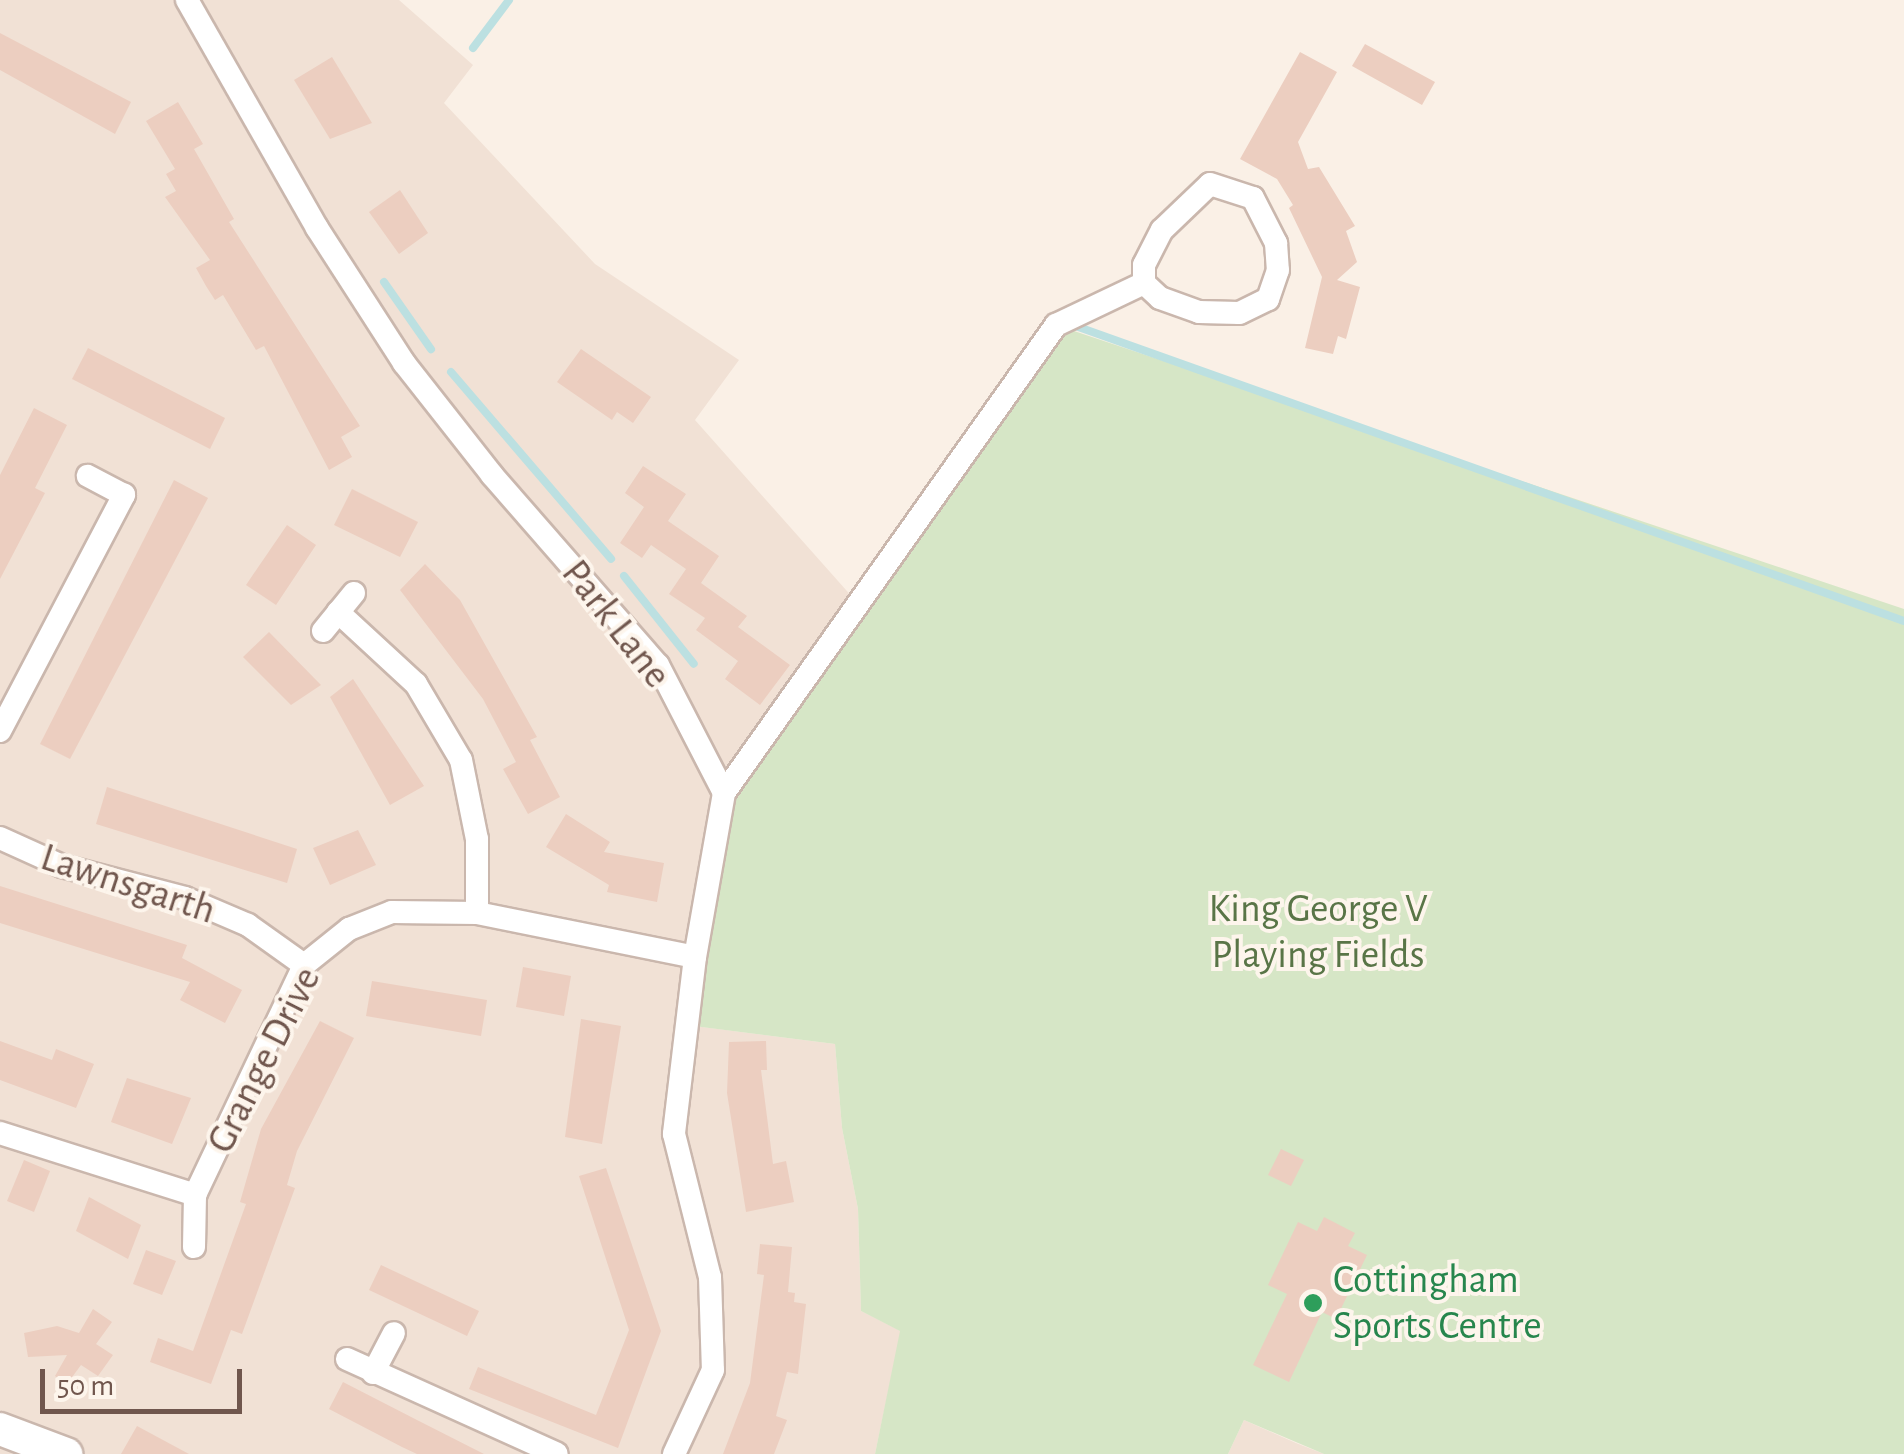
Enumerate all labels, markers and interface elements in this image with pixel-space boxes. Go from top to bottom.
street label: Park Lane [551,550,681,698]
street label: Lawnsgarth [35,833,221,935]
park label: King George V Playing Fields [1208,885,1428,979]
street label: Grange Drive [197,959,331,1161]
place label: Cottingham Sports Centre [1333,1256,1542,1350]
marker: Cottingham Sports Centre [1302,1292,1324,1314]
scale bar [45,1349,248,1411]
text: 50 m [57,1371,114,1401]

